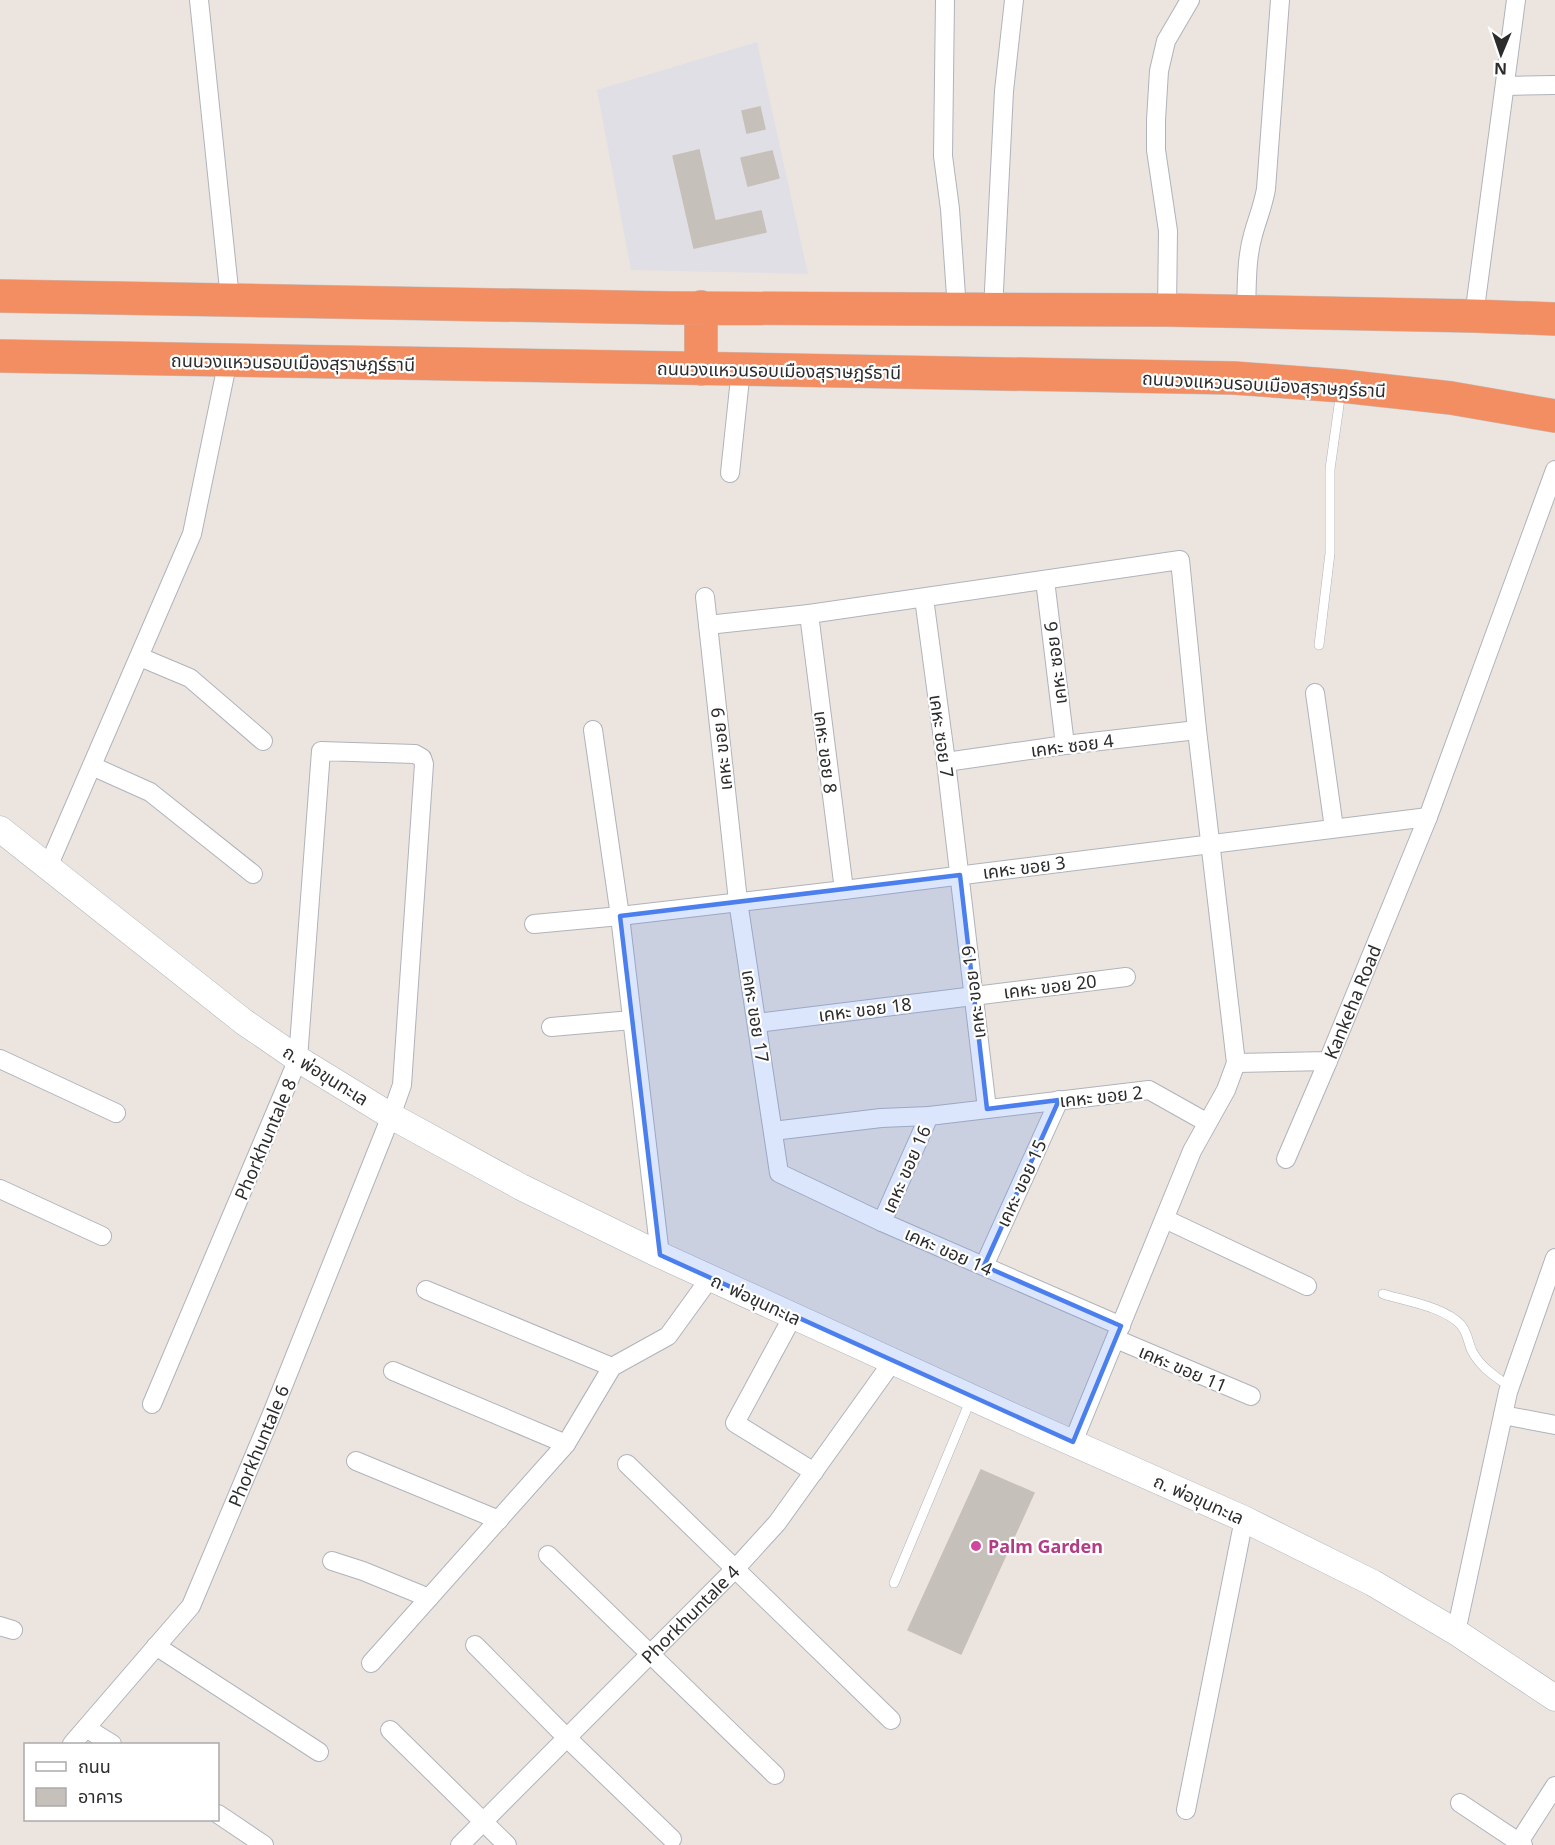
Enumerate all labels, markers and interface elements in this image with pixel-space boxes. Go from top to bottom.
north arrow [1471,24,1531,84]
text: N [1494,58,1507,80]
street label: ถนนวงแหวนรอบเมืองสุราษฎร์ธานี [171,348,415,376]
street label: ถนนวงแหวนรอบเมืองสุราษฎร์ธานี [657,356,901,384]
street label: ถนนวงแหวนรอบเมืองสุราษฎร์ธานี [1141,366,1387,402]
street label: เคหะ ซอย 6 [1038,620,1072,706]
street label: เคหะ ซอย 7 [924,693,960,779]
street label: เคหะ ขอย 9 [705,706,737,792]
street label: เคหะ ขอย 8 [809,709,843,795]
street label: เคหะ ซอย 4 [1029,728,1115,762]
street label: เคหะ ขอย 3 [981,850,1067,884]
street label: Kankeha Road [1318,941,1386,1063]
street label: เคหะ ขอย 19 [955,944,991,1040]
street label: เคหะ ขอย 17 [737,968,775,1064]
street label: เคหะ ขอย 20 [1002,968,1098,1004]
street label: เคหะ ขอย 18 [817,991,913,1027]
street label: ถ. พ่อขุนทะเล [279,1039,373,1111]
street label: Phorkhuntale 8 [229,1075,301,1203]
street label: เคหะ ขอย 2 [1058,1080,1144,1112]
street label: เคหะ ขอย 16 [876,1121,936,1217]
street label: เคหะ ขอย 15 [990,1135,1052,1231]
street label: เคหะ ขอย 14 [901,1221,997,1281]
street label: ถ. พ่อขุนทะเล [707,1268,805,1330]
street label: เคหะ ขอย 11 [1135,1339,1231,1397]
street label: Phorkhuntale 6 [222,1381,294,1510]
street label: ถ. พ่อขุนทะเล [1150,1468,1248,1530]
place label: Palm Garden [988,1534,1103,1558]
marker: Palm Garden [969,1539,983,1553]
street label: Phorkhuntale 4 [636,1560,744,1668]
legend [24,1743,219,1821]
text: ถนน [78,1754,111,1778]
text: อาคาร [78,1784,123,1808]

